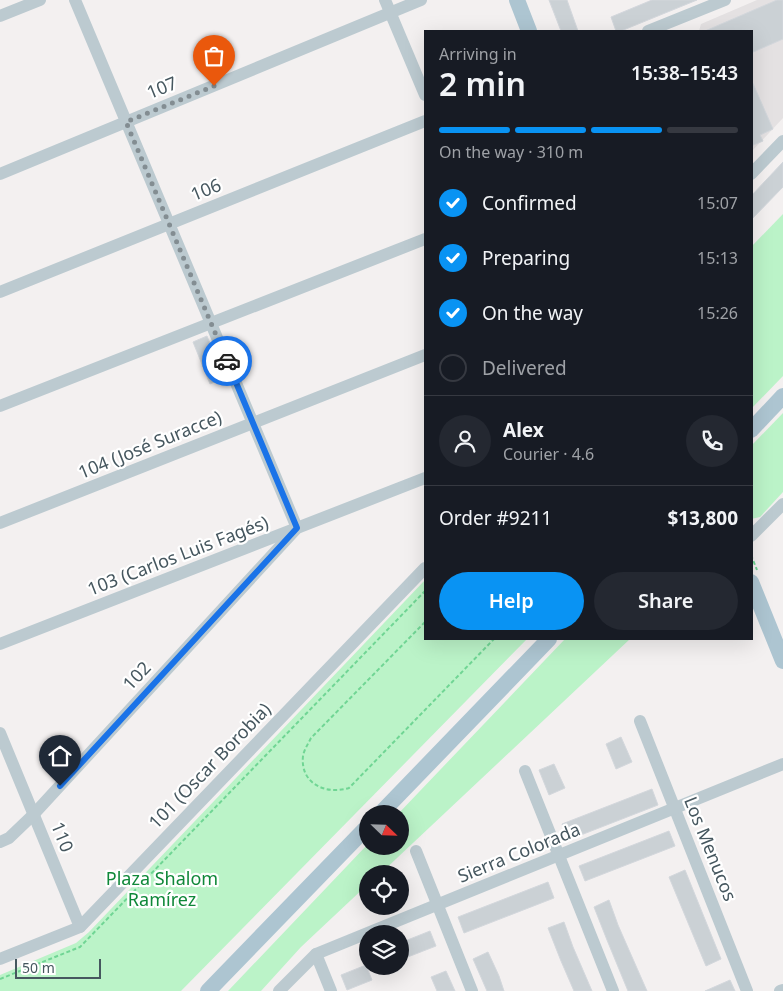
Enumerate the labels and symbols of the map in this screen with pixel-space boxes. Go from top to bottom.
pin [193,35,235,86]
street label: 107 [143,70,180,104]
street label: 106 [187,172,224,206]
courier [202,336,252,386]
street label: 104 (José Suracce) [74,404,225,484]
street label: 103 (Carlos Luis Fagés) [84,509,272,601]
street label: 102 [117,656,156,695]
street label: 101 (Oscar Borobia) [143,697,276,833]
pin [39,735,81,786]
street label: Los Menucos [679,793,743,904]
north arrow [359,805,409,855]
street label: Sierra Colorada [454,817,583,888]
street label: 110 [46,818,80,855]
park label: Plaza Shalom Ramírez [106,866,218,911]
scale bar [15,956,101,979]

